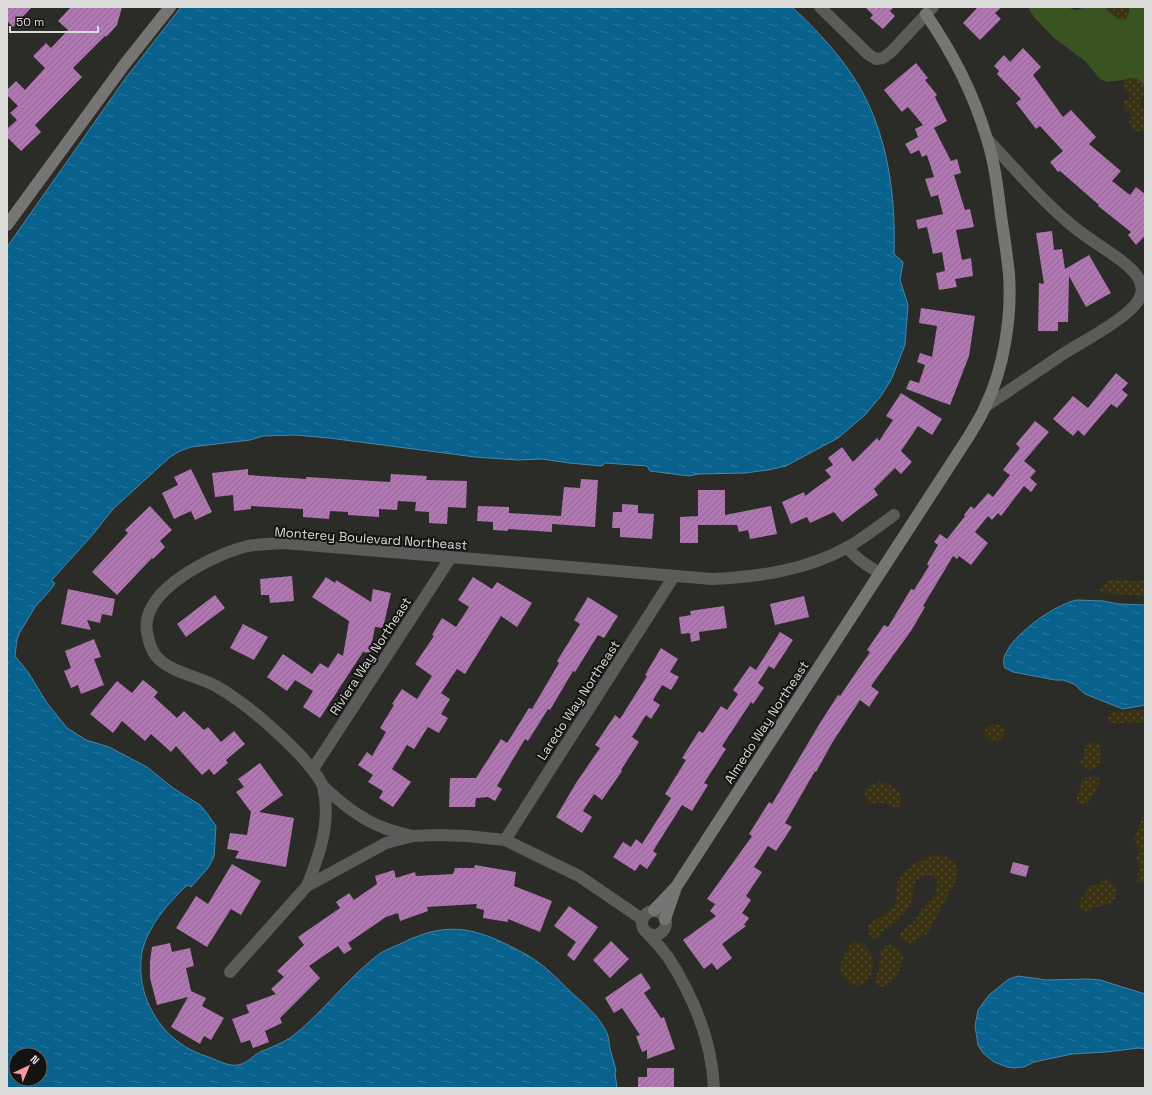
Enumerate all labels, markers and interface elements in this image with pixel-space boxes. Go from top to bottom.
scale bar [10,8,98,34]
text: 50 m [16,14,44,30]
street label: Monterey Boulevard Northeast [274,523,468,554]
street label: Riviera Way Northeast [326,594,415,719]
street label: Laredo Way Northeast [533,637,624,764]
street label: Almedo Way Northeast [720,658,813,787]
north arrow [8,1047,48,1087]
text: N [27,1052,42,1067]

